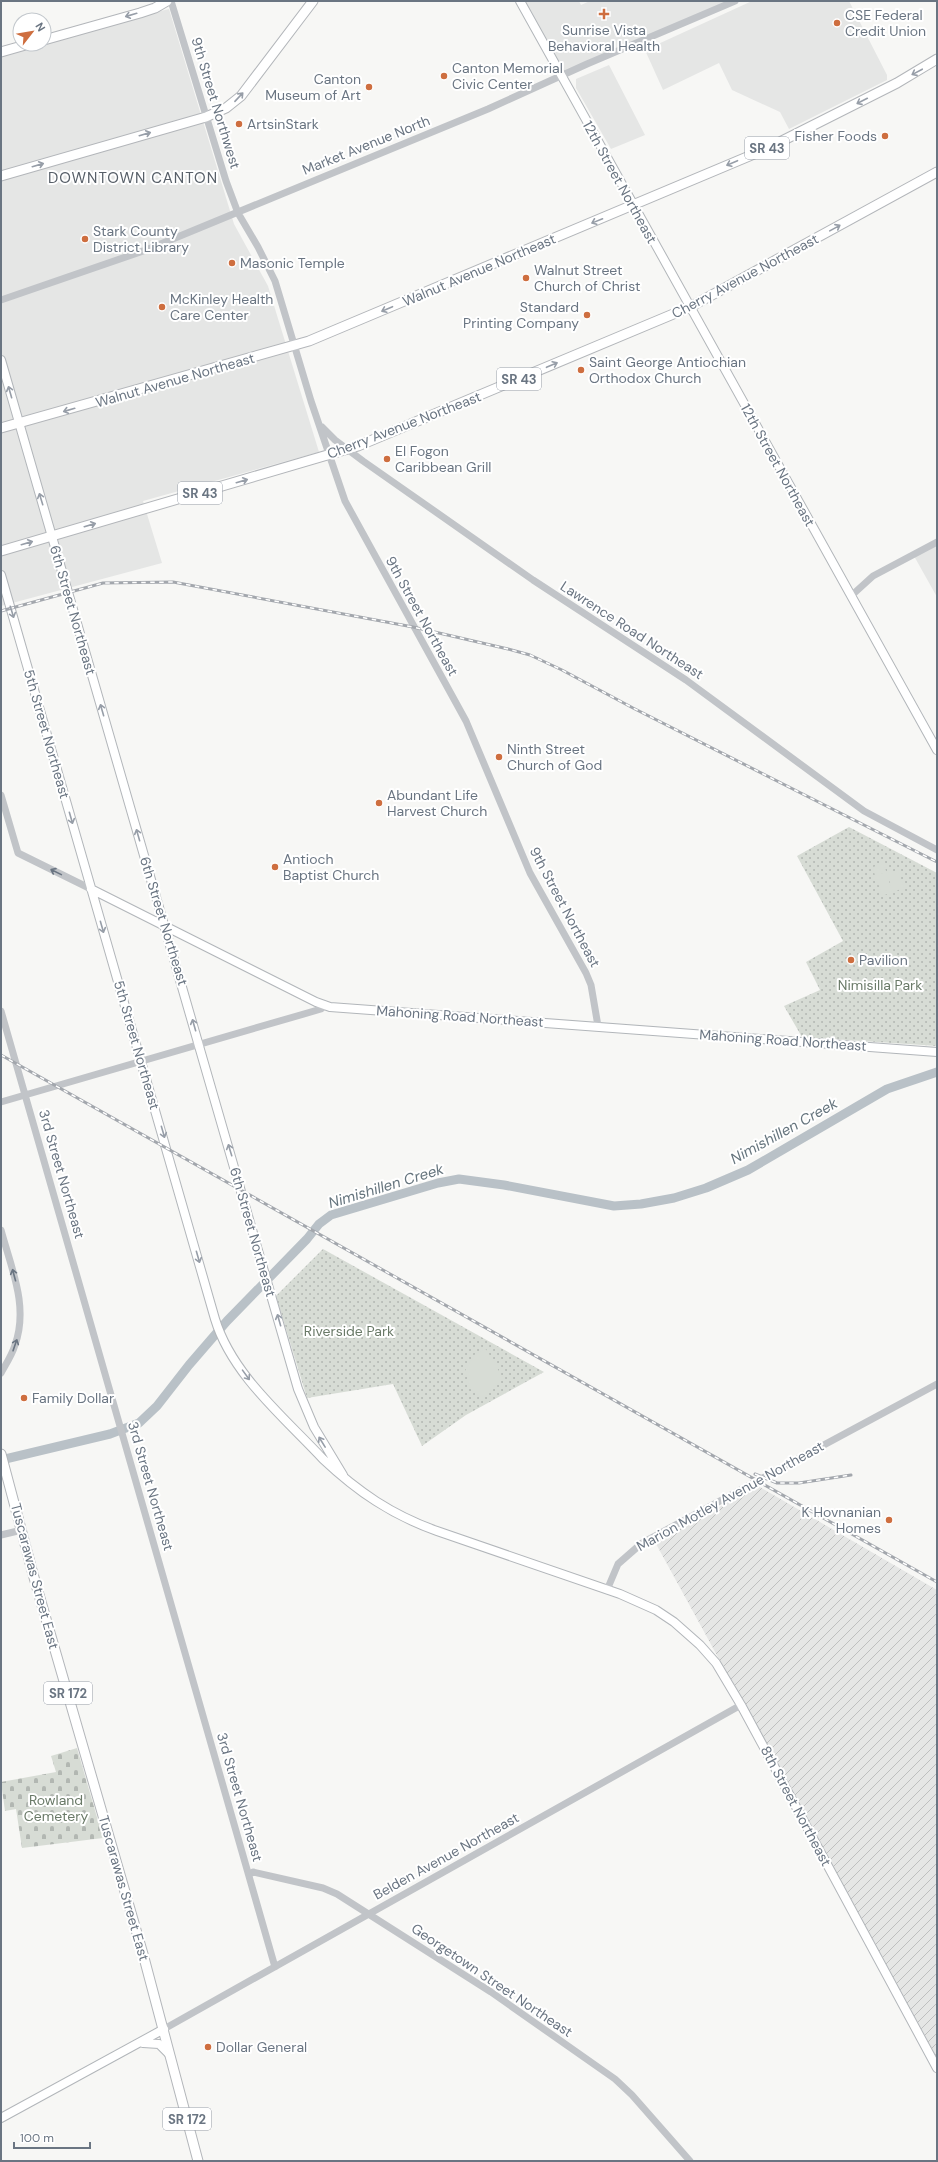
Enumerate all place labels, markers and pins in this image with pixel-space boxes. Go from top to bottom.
place label: CSE Federal Credit Union [845,6,926,40]
marker: Sunrise Vista Behavioral Health [598,8,610,20]
marker: CSE Federal Credit Union [832,18,842,28]
place label: Sunrise Vista Behavioral Health [548,21,660,55]
place label: Canton Memorial Civic Center [452,59,563,93]
place label: Canton Museum of Art [265,70,361,104]
marker: Canton Memorial Civic Center [439,71,449,81]
marker: Canton Museum of Art [364,82,374,92]
place label: ArtsinStark [247,115,319,133]
marker: ArtsinStark [234,119,244,129]
place label: Fisher Foods [795,127,877,145]
marker: Fisher Foods [880,131,890,141]
place label: Stark County District Library [93,222,189,256]
marker: Stark County District Library [80,234,90,244]
place label: Masonic Temple [240,254,345,272]
marker: Masonic Temple [227,258,237,268]
place label: Walnut Street Church of Christ [534,261,640,295]
marker: Walnut Street Church of Christ [521,273,531,283]
place label: McKinley Health Care Center [170,290,273,324]
place label: Standard Printing Company [463,298,579,332]
marker: McKinley Health Care Center [157,302,167,312]
marker: Standard Printing Company [582,310,592,320]
place label: Saint George Antiochian Orthodox Church [589,353,746,387]
marker: Saint George Antiochian Orthodox Church [576,365,586,375]
place label: El Fogon Caribbean Grill [395,442,491,476]
marker: El Fogon Caribbean Grill [382,454,392,464]
place label: Ninth Street Church of God [507,740,602,774]
marker: Ninth Street Church of God [494,752,504,762]
place label: Abundant Life Harvest Church [387,786,487,820]
marker: Abundant Life Harvest Church [374,798,384,808]
place label: Antioch Baptist Church [283,850,379,884]
marker: Antioch Baptist Church [270,862,280,872]
place label: Pavilion [859,951,908,969]
marker: Pavilion [846,955,856,965]
place label: Family Dollar [32,1389,114,1407]
marker: Family Dollar [19,1393,29,1403]
place label: K Hovnanian Homes [802,1503,881,1537]
marker: K Hovnanian Homes [884,1515,894,1525]
place label: Dollar General [216,2038,307,2056]
marker: Dollar General [203,2042,213,2052]

